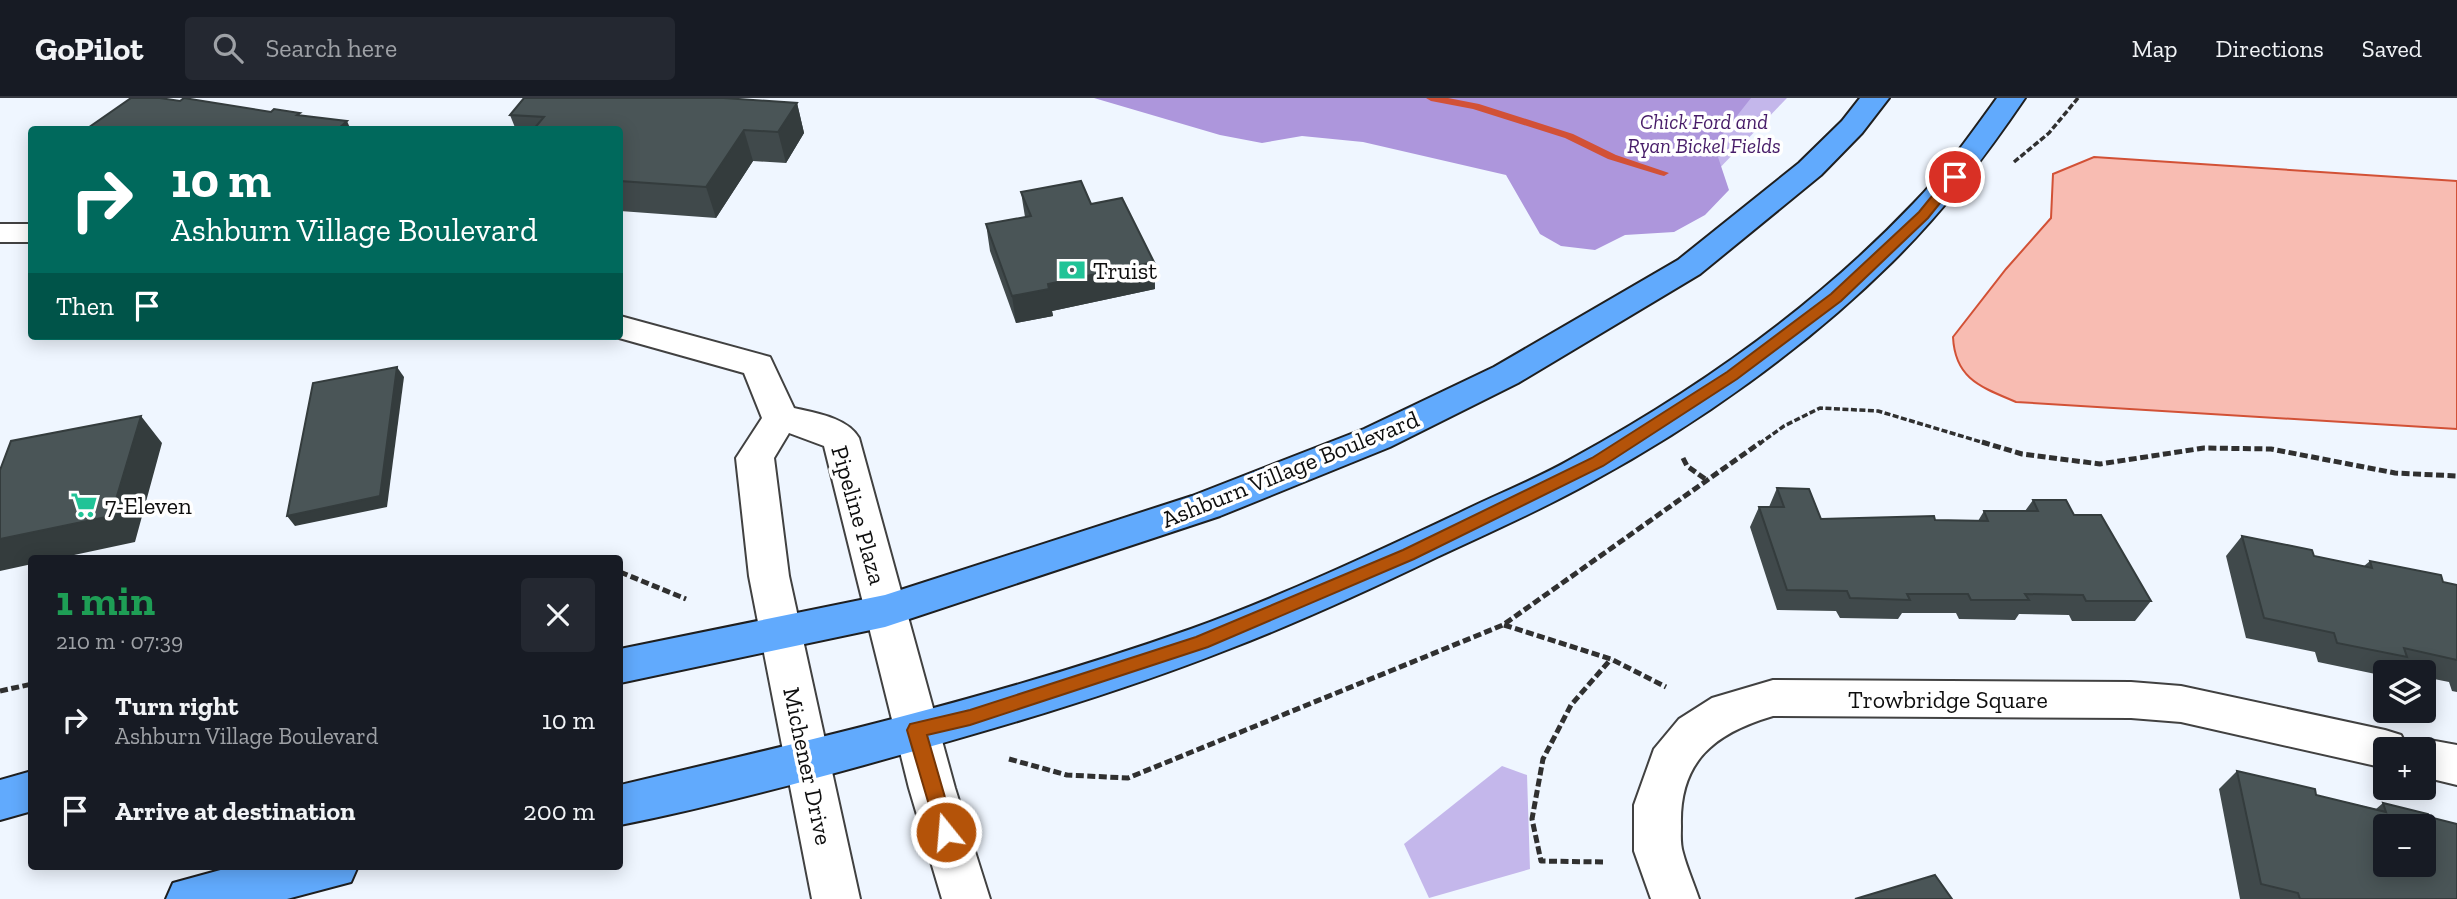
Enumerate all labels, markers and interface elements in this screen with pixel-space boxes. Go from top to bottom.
search box [185,17,675,80]
text: GoPilot [35,29,143,68]
icon: search [209,29,247,67]
text: Search here [265,32,397,64]
text: Map [2132,34,2178,63]
text: Directions [2216,34,2324,63]
text: Saved [2362,34,2422,63]
park label: Chick Ford and Ryan Bickel Fields [1627,109,1781,158]
pin [1925,147,1985,207]
text: 10 m [171,151,271,210]
icon: right [56,154,147,245]
icon: arrive [1936,158,1974,196]
text: Ashburn Village Boulevard [171,211,537,249]
bank icon: Truist [1057,255,1087,285]
place label: Truist [1093,256,1157,285]
icon: arrive [128,287,166,325]
text: Then [56,290,114,322]
street label: Ashburn Village Boulevard [1157,404,1423,534]
street label: Pipeline Plaza [825,442,893,588]
supermarket icon: 7-Eleven [69,490,99,520]
place label: 7-Eleven [105,491,192,520]
text: 1 min [56,575,155,626]
button: close [521,578,595,652]
text: 210 m · 07:39 [56,627,183,655]
map controls [2373,660,2436,877]
button: layers [2373,660,2436,723]
street label: Michener Drive [777,685,839,847]
street label: Trowbridge Square [1848,685,2048,714]
text: Turn right [115,690,238,722]
icon: right [56,701,94,739]
text: 10 m [542,704,595,736]
text: Ashburn Village Boulevard [115,722,378,750]
button: + [2373,737,2436,800]
icon: arrive [56,792,94,830]
text: Arrive at destination [115,795,355,827]
text: 200 m [523,795,595,827]
position arrow [909,795,983,869]
button: − [2373,814,2436,877]

